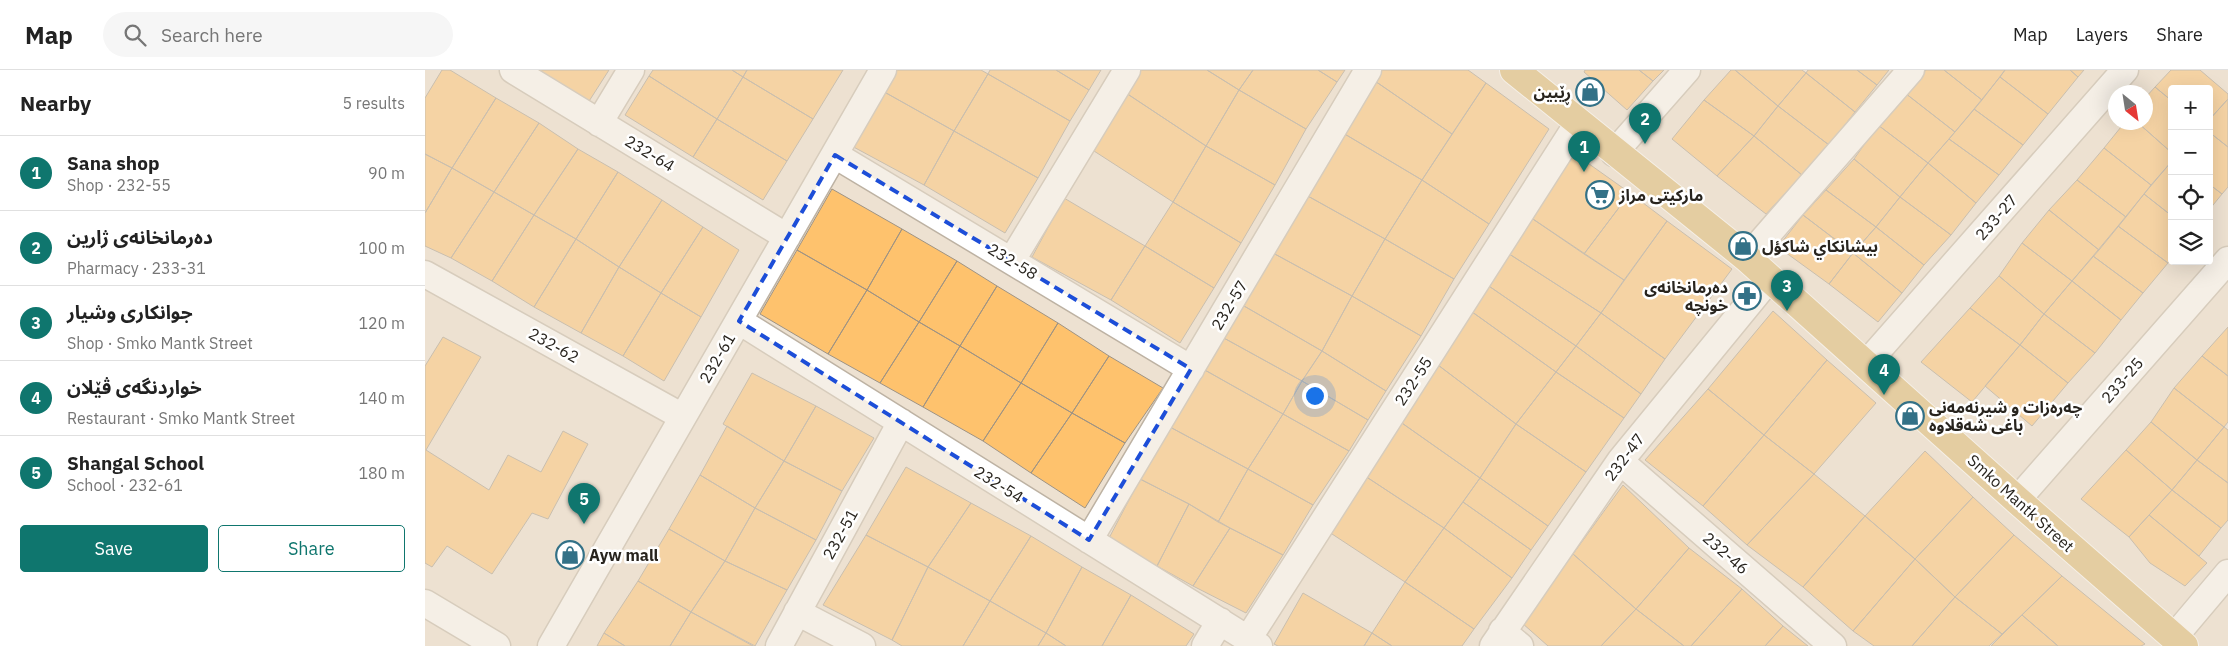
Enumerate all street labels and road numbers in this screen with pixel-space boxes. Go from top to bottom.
street label: 232-64 [622,130,678,176]
street label: 233-27 [1971,190,2021,244]
street label: 232-58 [985,238,1041,284]
street label: 232-57 [1206,277,1252,333]
street label: 232-62 [525,323,583,367]
street label: 232-61 [695,329,739,387]
street label: 232-55 [1390,353,1436,409]
street label: 233-25 [2097,353,2147,407]
street label: 232-47 [1600,429,1648,485]
street label: Smko Mantk Street [1964,450,2078,556]
street label: 232-54 [971,461,1027,507]
street label: 232-51 [818,505,862,563]
street label: 232-46 [1699,528,1753,578]

